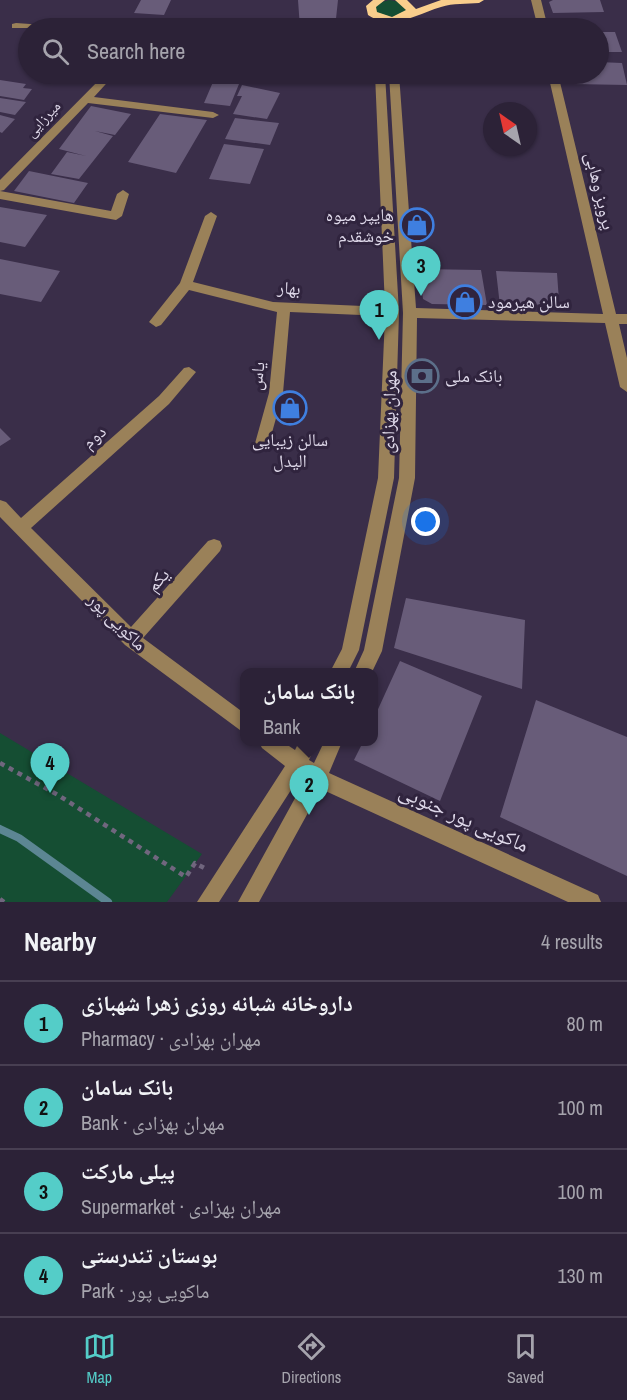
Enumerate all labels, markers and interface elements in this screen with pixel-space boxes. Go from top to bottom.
search box [18,18,609,84]
icon: search [39,35,72,68]
text: Search here [87,36,185,66]
street label: میرزایی [20,96,65,142]
north arrow [483,102,537,156]
street label: پرویز وهابی [579,150,622,232]
place label: هایپر میوه خوشقدم [326,202,394,248]
shop icon: هایپر میوه خوشقدم [399,207,435,243]
pin: 3 [402,246,440,296]
street label: بهار [276,274,302,301]
shop icon: سالن هیرمود [447,284,483,320]
place label: سالن هیرمود [488,289,570,314]
pin: 1 [360,290,398,340]
bank icon: بانک ملی [404,358,440,394]
street label: یاس [242,360,271,392]
place label: بانک ملی [445,363,503,388]
street label: مهران بهزادی [375,370,402,454]
shop icon: سالن زیبایی الیدل [272,390,308,426]
street label: دوم [76,419,111,454]
place label: سالن زیبایی الیدل [252,427,328,473]
your location [411,507,440,536]
street label: یکم [140,562,175,597]
street label: ماکویی‌ پور [82,587,152,656]
popup [240,668,378,746]
text: بانک سامان [263,676,355,706]
text: Bank [263,713,300,740]
pin: 4 [31,744,70,793]
pin: 2 [290,766,328,815]
street label: ماکویی‌ پور جنوبی [395,776,534,859]
text: Nearby [24,924,96,959]
text: 4 results [541,928,603,955]
text: داروخانه شبانه روزی زهرا شهبازی [81,988,353,1018]
text: 1 [39,1010,48,1037]
text: 80 m [567,1010,603,1037]
text: Pharmacy · مهران بهزادی [81,1025,261,1052]
text: بانک سامان [81,1072,173,1102]
text: 2 [39,1094,48,1121]
text: 100 m [557,1094,603,1121]
text: Bank · مهران بهزادی [81,1109,225,1136]
text: پیلی مارکت [81,1156,175,1186]
text: 3 [39,1178,48,1205]
text: 100 m [557,1178,603,1205]
text: Supermarket · مهران بهزادی [81,1193,281,1220]
text: بوستان تندرستی [81,1240,217,1270]
text: 4 [39,1262,48,1289]
text: 130 m [557,1262,603,1289]
text: Park · ماکویی‌ پور [81,1277,209,1304]
tab: Map [83,1330,116,1388]
tab: Directions [281,1330,341,1388]
tab: Saved [507,1330,544,1388]

